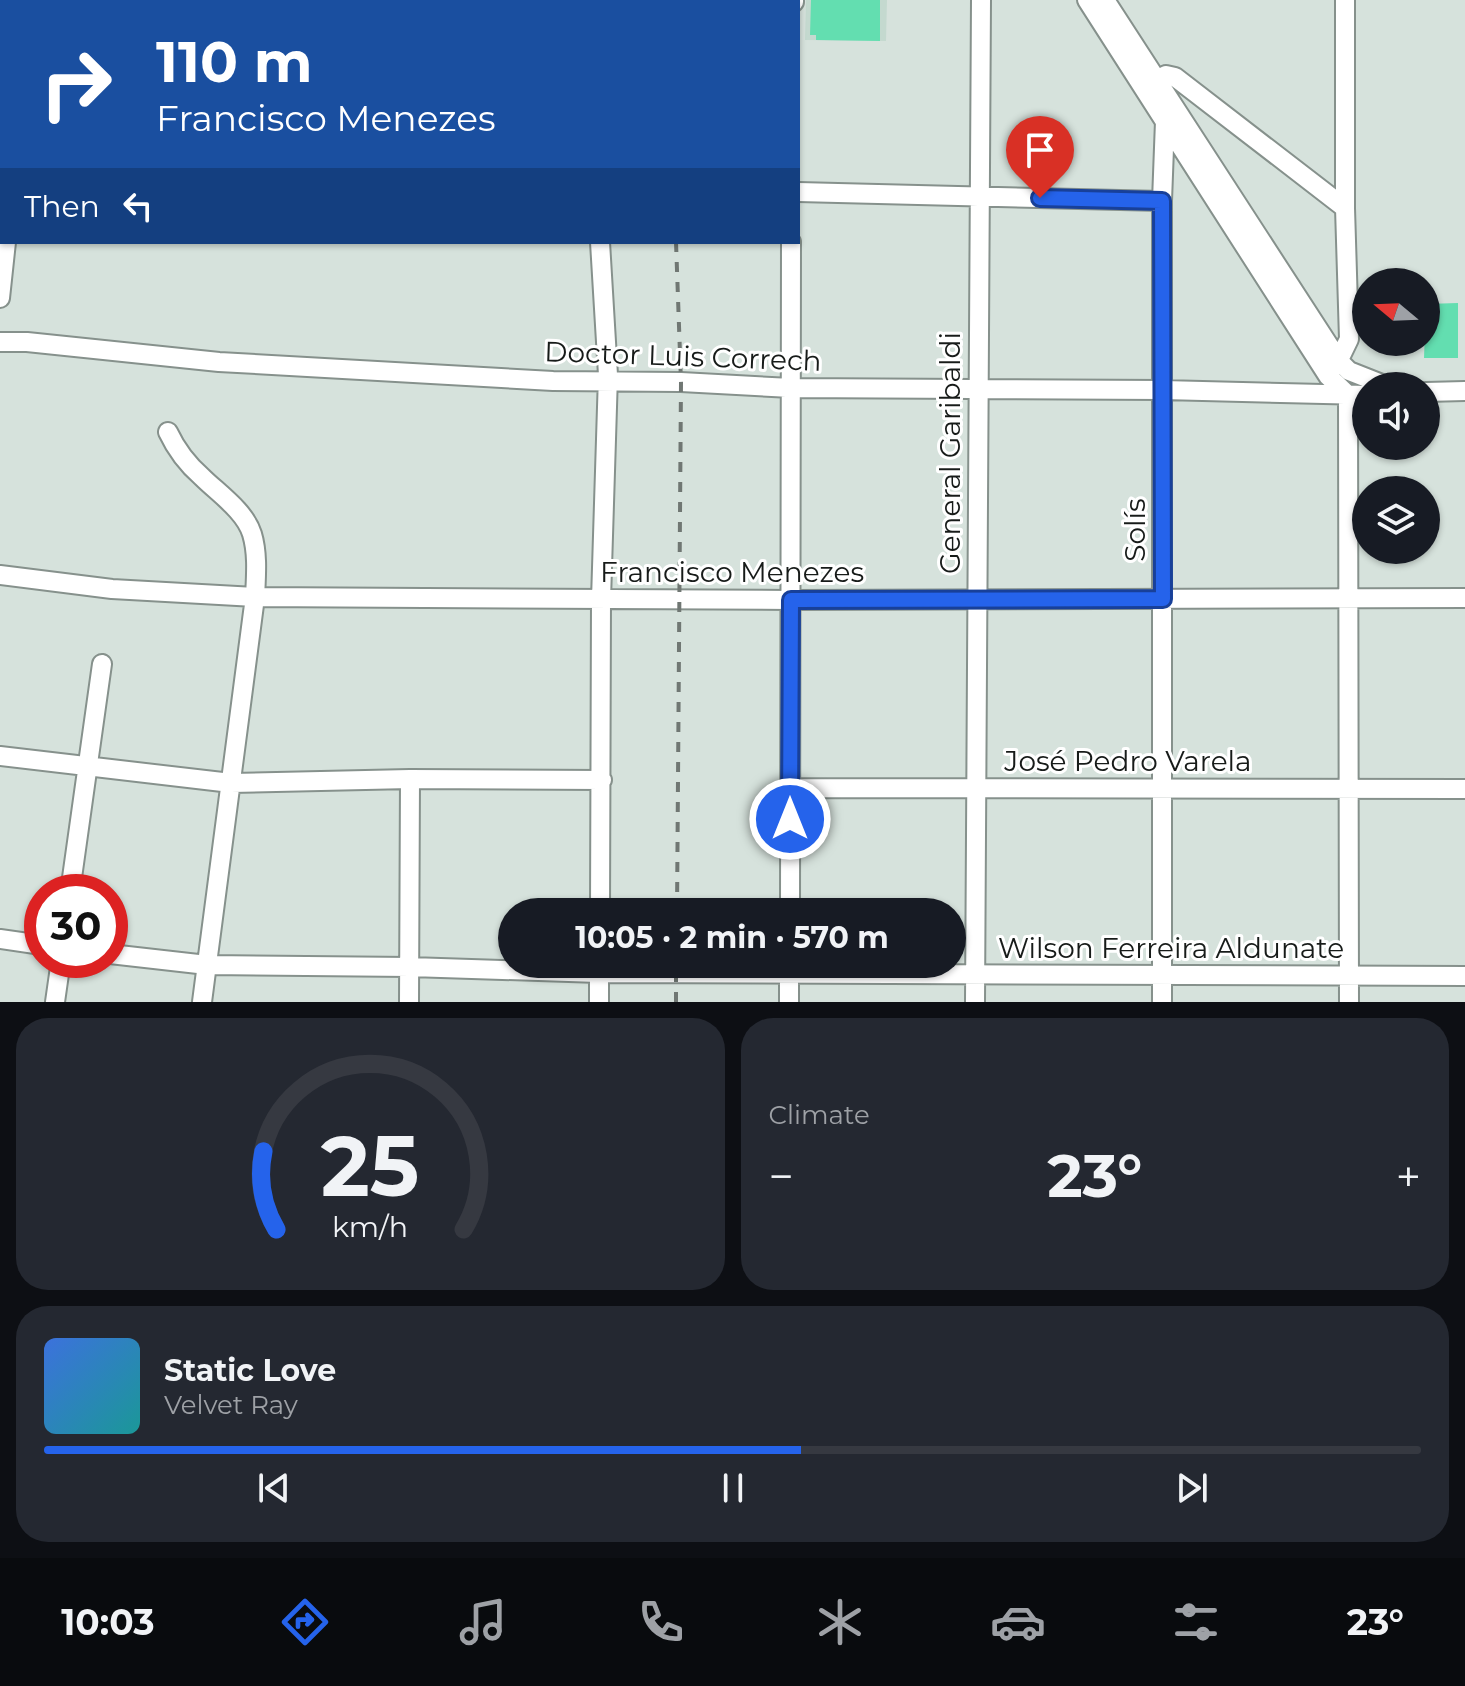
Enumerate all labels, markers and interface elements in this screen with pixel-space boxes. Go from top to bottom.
text: 110 m [156,28,313,96]
icon: right [24,32,128,136]
text: Francisco Menezes [156,96,496,140]
pin [1006,116,1074,198]
icon: arrive [1018,128,1062,172]
icon: left [116,184,160,228]
text: Then [24,188,100,225]
north arrow [1352,268,1440,356]
map controls [1352,268,1440,564]
street label: General Garibaldi [933,332,967,574]
street label: Doctor Luis Correch [544,334,822,378]
button: sound [1352,372,1440,460]
button: layers [1352,476,1440,564]
street label: Solís [1118,498,1152,562]
street label: Francisco Menezes [600,555,864,589]
street label: José Pedro Varela [1003,744,1252,778]
position arrow [748,777,832,861]
speed limit sign: 30 [24,874,128,978]
text: 10:05 · 2 min · 570 m [575,919,889,956]
street label: Wilson Ferreira Aldunate [998,931,1344,965]
text: Climate [769,1099,870,1131]
text: 25 [321,1115,420,1217]
text: 23° [1047,1139,1142,1212]
text: − [769,1149,794,1203]
text: + [1396,1149,1421,1203]
text: km/h [332,1209,408,1244]
text: Static Love [164,1352,336,1389]
text: Velvet Ray [164,1389,298,1421]
icon: previous [252,1466,296,1510]
icon: pause [711,1466,755,1510]
icon: next [1170,1466,1214,1510]
icon: directions [277,1594,333,1650]
icon: music [455,1594,511,1650]
icon: phone [633,1594,689,1650]
icon: climate [812,1594,868,1650]
icon: car [990,1594,1046,1650]
icon: filters [1168,1594,1224,1650]
text: 10:03 [61,1600,155,1644]
text: 23° [1347,1600,1404,1644]

